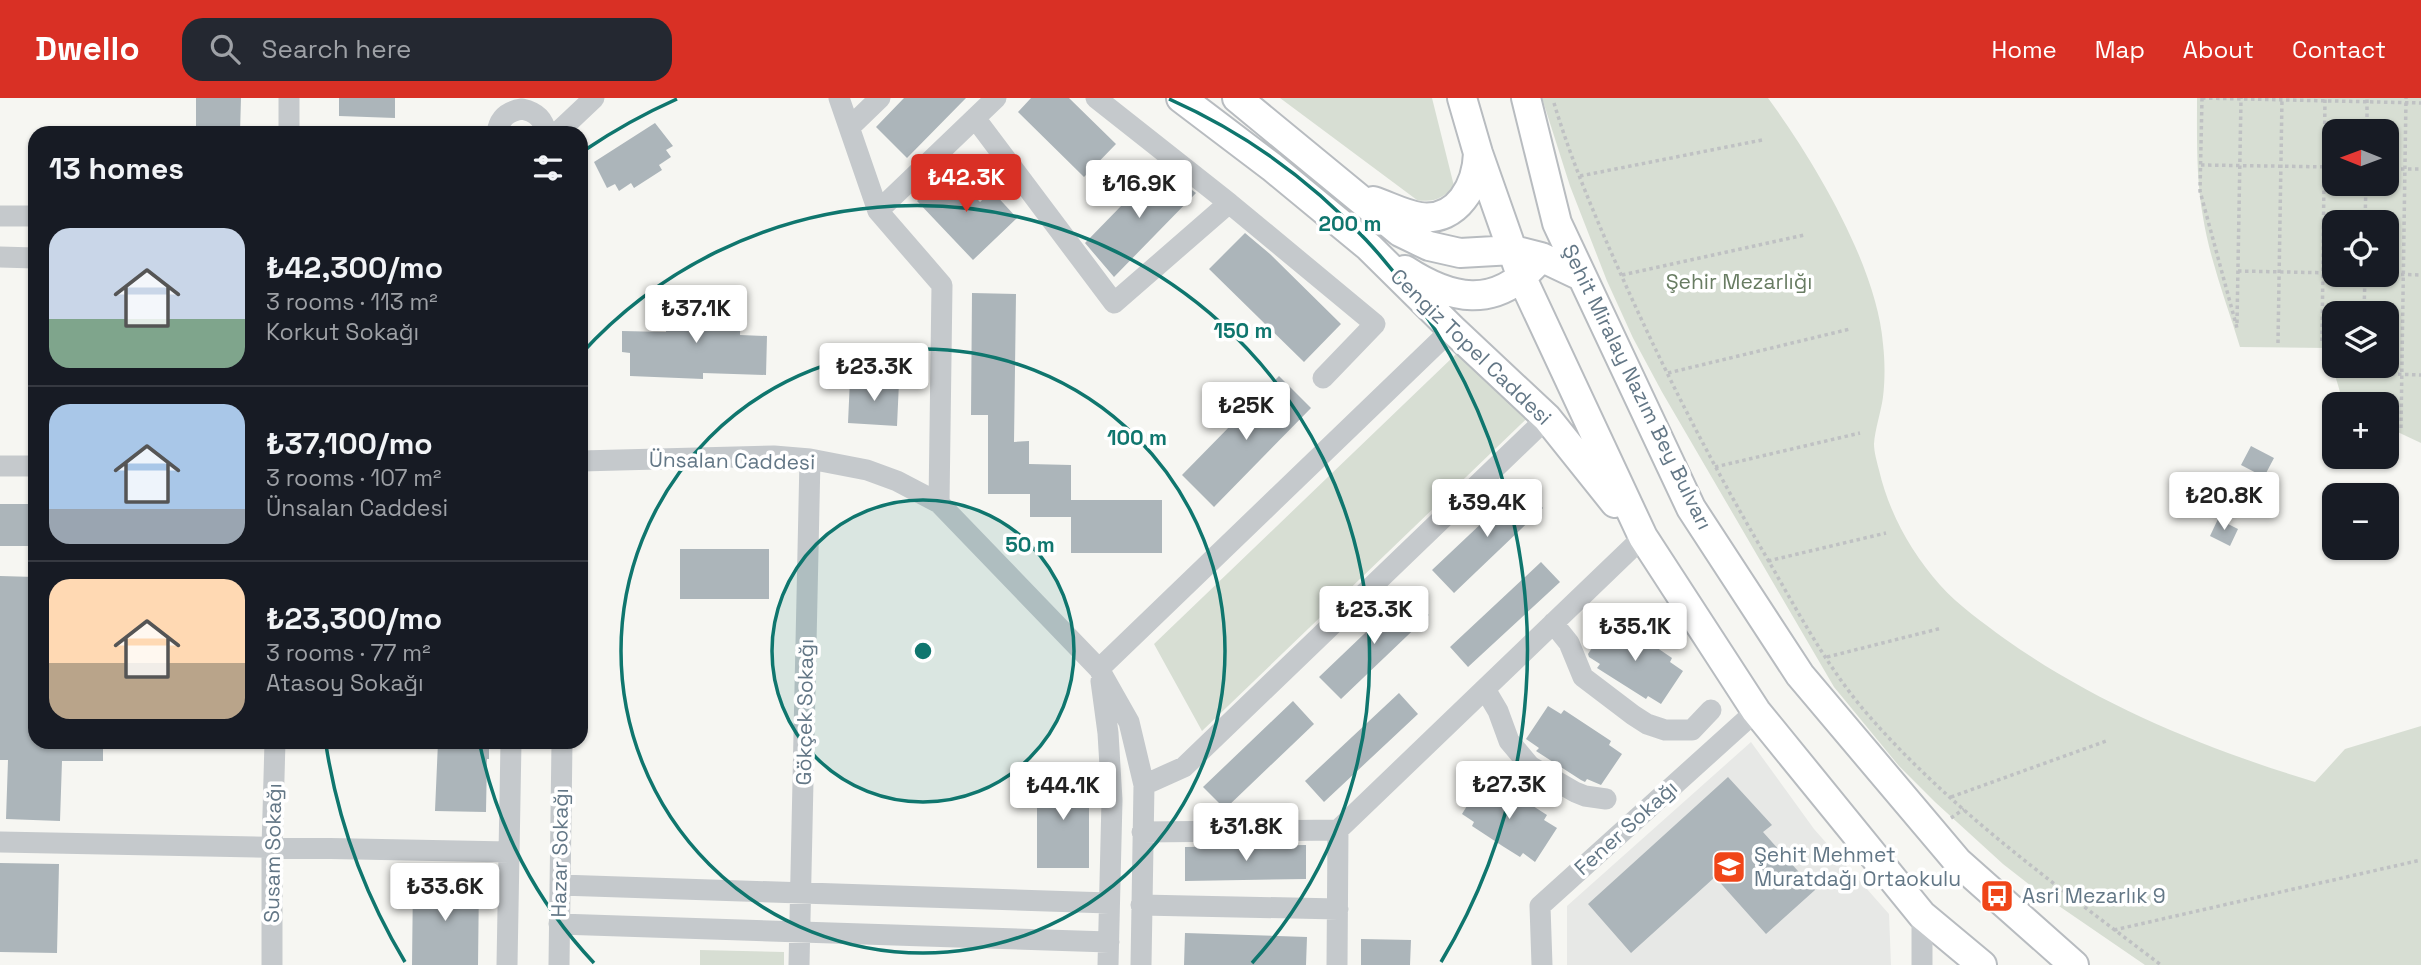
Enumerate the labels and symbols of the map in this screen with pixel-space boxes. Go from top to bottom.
north arrow [2322,119,2399,196]
pin: ₺42.3K [909,155,1023,214]
pin: ₺16.9K [1082,160,1196,220]
text: 200 m [1319,210,1381,237]
street label: Şehit Miralay Nazım Bey Bulvarı [1556,239,1719,534]
street label: Cengiz Topel Caddesi [1385,263,1558,431]
park label: Şehir Mezarlığı [1666,268,1812,295]
pin: ₺37.1K [639,286,753,345]
text: 150 m [1214,317,1272,344]
pin: ₺23.3K [817,344,931,403]
pin: ₺25K [1205,382,1287,442]
text: 100 m [1107,424,1167,451]
street label: Ünsalan Caddesi [649,446,815,475]
pin: ₺20.8K [2167,472,2281,532]
pin: ₺39.4K [1430,480,1544,539]
text: 50 m [1005,531,1055,558]
pin: ₺23.3K [1317,587,1431,646]
pin: ₺35.1K [1578,603,1692,663]
street label: Gökçek Sokağı [790,638,819,786]
centre of rings [911,639,935,663]
pin: ₺44.1K [1006,762,1120,822]
pin: ₺27.3K [1452,762,1566,821]
street label: Fener Sokağı [1568,774,1683,881]
street label: Susam Sokağı [258,783,287,923]
street label: Hazar Sokağı [545,788,574,918]
pin: ₺31.8K [1189,804,1303,863]
place label: Şehit Mehmet Muratdağı Ortaokulu [1754,841,1961,892]
school or university icon: Şehit Mehmet Muratdağı Ortaokulu [1710,848,1748,886]
pin: ₺33.6K [388,864,502,923]
bus stop icon: Asri Mezarlık 9 [1978,877,2016,915]
place label: Asri Mezarlık 9 [2022,882,2166,909]

